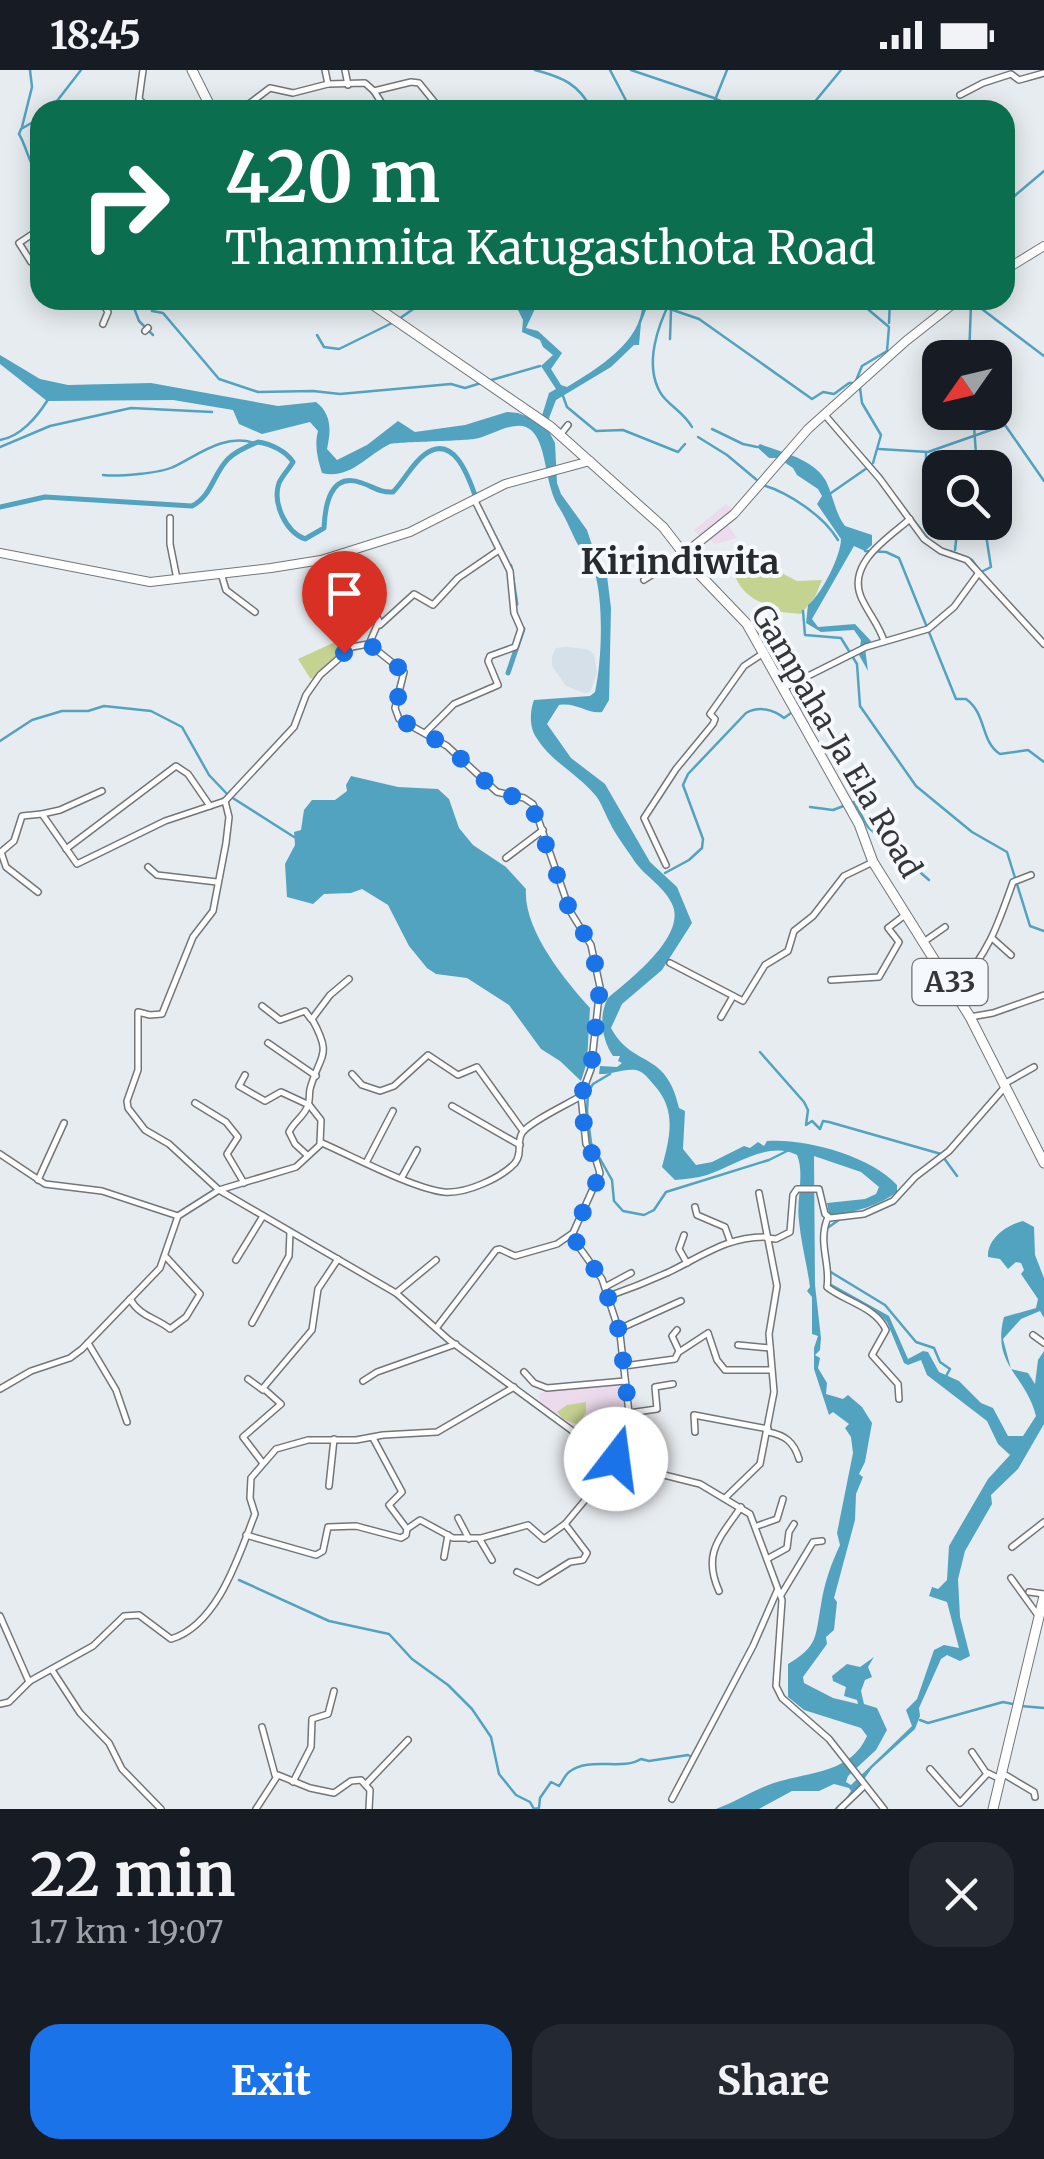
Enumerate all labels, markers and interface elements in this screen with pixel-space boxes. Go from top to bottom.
text: 18:45 [50,12,141,59]
text: 420 m [225,133,440,221]
icon: right [60,140,190,270]
text: Thammita Katugasthota Road [225,220,876,276]
north arrow [922,340,1012,430]
map controls [922,340,1012,540]
button: search [922,450,1012,540]
district label: Kirindiwita [581,540,779,584]
pin [302,551,387,654]
icon: arrive [317,566,372,621]
street label: Gampaha-Ja Ela Road [743,598,931,884]
road number: A33 [912,959,988,1005]
position arrow [564,1407,668,1511]
text: 22 min [30,1837,236,1912]
button: close [909,1842,1014,1947]
text: 1.7 km · 19:07 [30,1912,224,1952]
button: Exit [30,2024,512,2139]
button: Share [532,2024,1014,2139]

